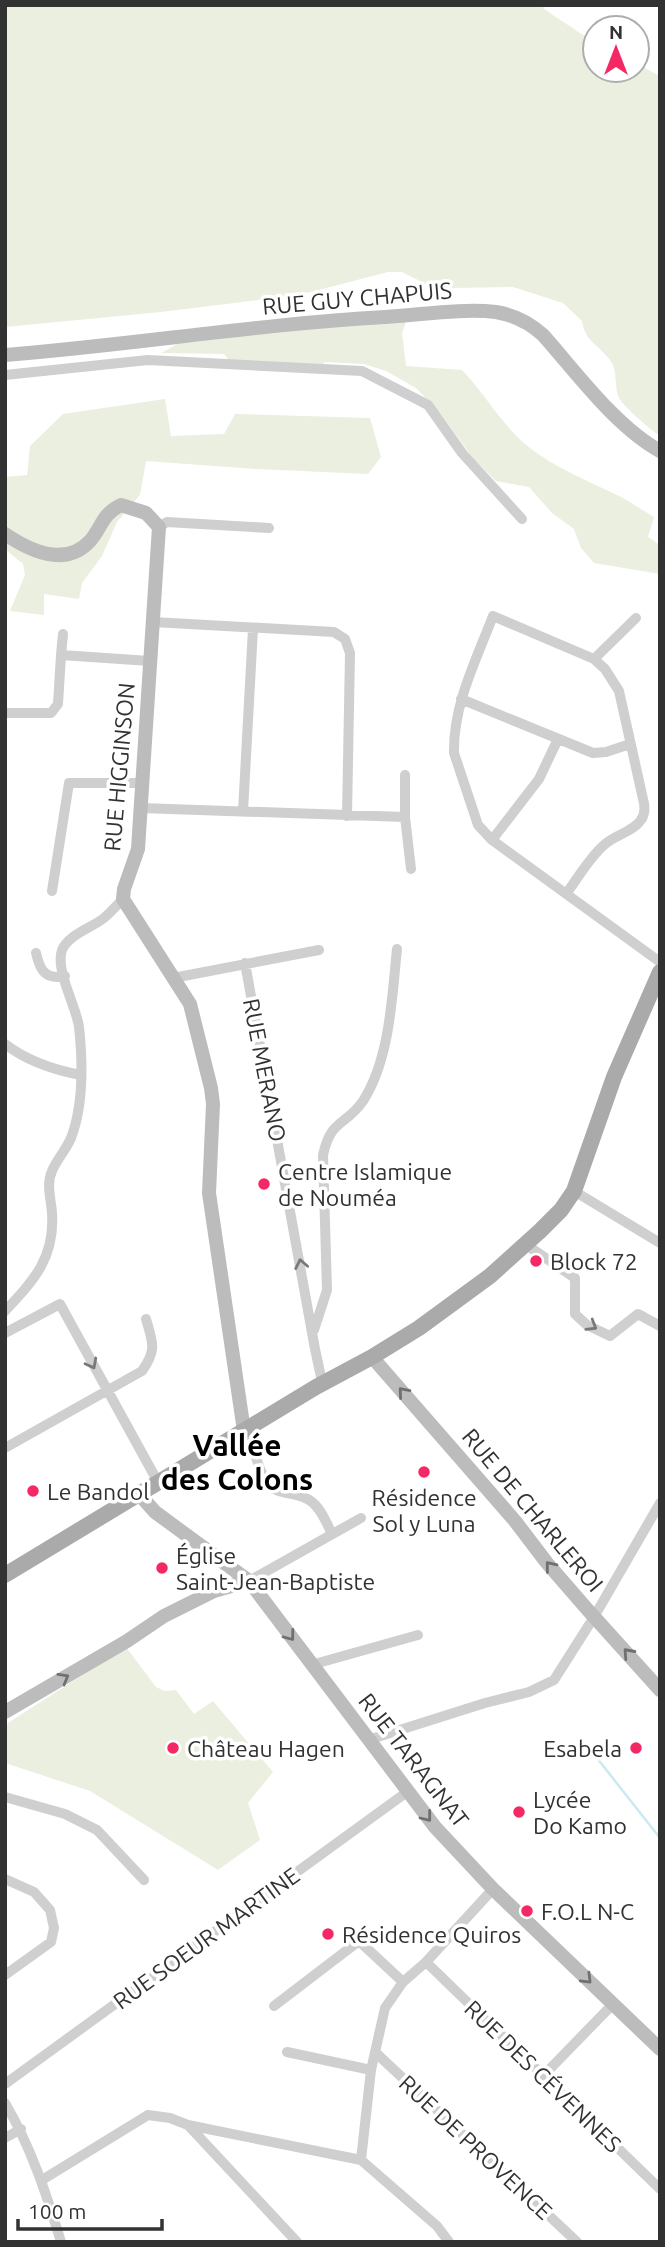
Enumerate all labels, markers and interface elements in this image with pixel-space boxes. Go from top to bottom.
north arrow [581,14,651,84]
text: N [609,21,623,43]
street label: RUE GUY CHAPUIS [261,277,453,319]
street label: RUE HIGGINSON [99,682,139,852]
street label: RUE MERANO [239,996,291,1144]
place label: Centre Islamique de Nouméa [278,1159,452,1210]
marker: Centre Islamique de Nouméa [256,1176,272,1192]
place label: Block 72 [550,1249,638,1274]
marker: Block 72 [528,1253,544,1269]
one-way arrow [294,1258,309,1270]
one-way arrow [585,1318,598,1331]
one-way arrow [84,1356,97,1369]
one-way arrow [399,1387,411,1400]
street label: RUE DE CHARLEROI [458,1424,608,1596]
district label: Vallée des Colons [161,1428,313,1496]
marker: Résidence Sol y Luna [416,1464,432,1480]
place label: Le Bandol [47,1479,149,1504]
marker: Le Bandol [25,1483,41,1499]
place label: Résidence Sol y Luna [371,1485,477,1536]
place label: Église Saint-Jean-Baptiste [176,1542,375,1594]
marker: Église Saint-Jean-Baptiste [154,1560,170,1576]
one-way arrow [545,1561,558,1573]
one-way arrow [281,1628,294,1641]
one-way arrow [623,1648,636,1661]
one-way arrow [57,1673,70,1686]
street label: RUE TARAGNAT [354,1688,474,1832]
place label: Château Hagen [187,1736,345,1761]
place label: Esabela [543,1736,622,1761]
marker: Château Hagen [165,1740,181,1756]
marker: Esabela [628,1740,644,1756]
place label: Lycée Do Kamo [533,1787,627,1838]
marker: Lycée Do Kamo [511,1804,527,1820]
one-way arrow [418,1810,431,1822]
street label: RUE SOEUR MARTINE [108,1862,304,2014]
place label: F.O.L N-C [541,1899,634,1924]
marker: F.O.L N-C [519,1903,535,1919]
place label: Résidence Quiros [342,1922,521,1947]
marker: Résidence Quiros [320,1926,336,1942]
one-way arrow [579,1970,592,1983]
street label: RUE DES CÉVENNES [460,1994,627,2157]
street label: RUE DE PROVENCE [395,2070,557,2224]
scale bar [18,2188,161,2232]
text: 100 m [28,2199,86,2223]

